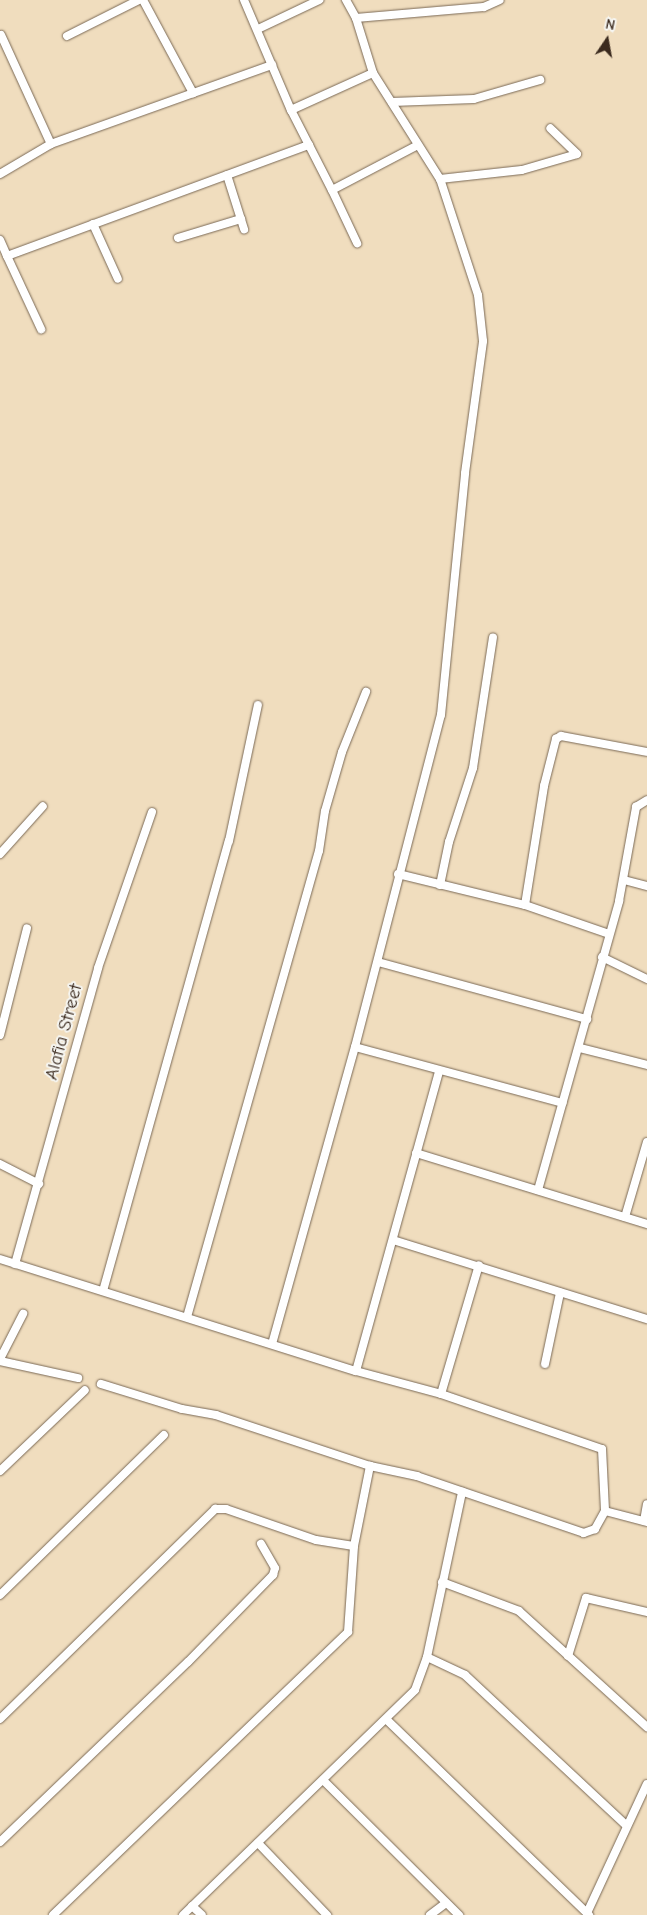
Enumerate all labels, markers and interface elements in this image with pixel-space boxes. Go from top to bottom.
north arrow [582,15,632,65]
text: N [604,16,616,34]
street label: Alafia Street [40,982,88,1082]

